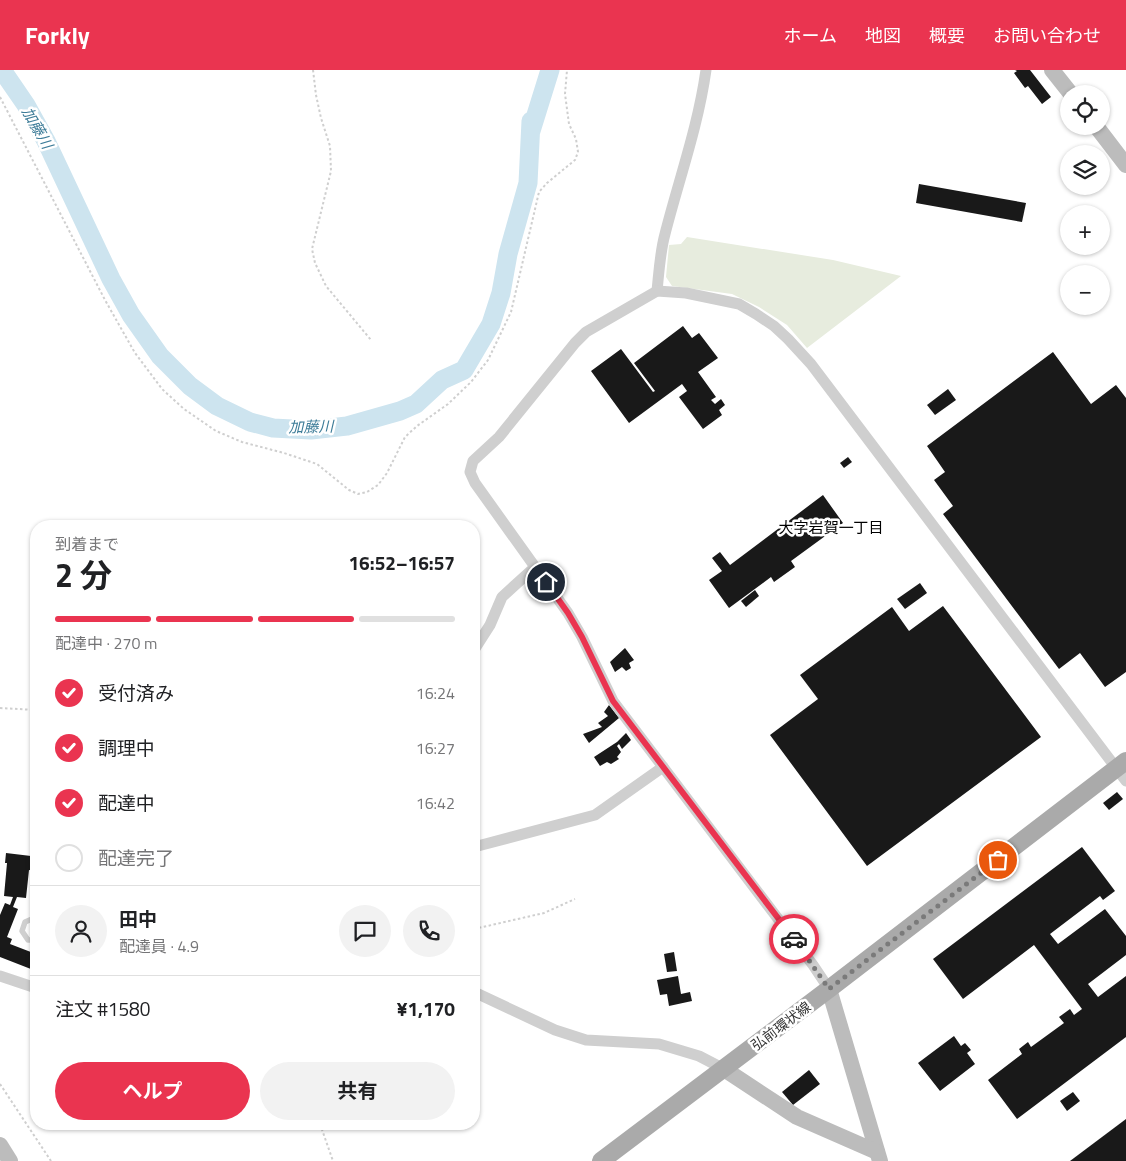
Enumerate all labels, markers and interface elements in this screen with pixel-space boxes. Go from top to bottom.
text: Forkly [25,17,90,53]
text: ホーム [784,22,837,49]
text: 地図 [865,22,901,49]
text: 概要 [929,22,965,49]
text: お問い合わせ [993,22,1101,49]
map controls [1060,85,1110,315]
button: locate [1060,85,1110,135]
water label: 加藤川 [16,103,60,155]
button: layers [1060,145,1110,195]
button: + [1060,205,1110,255]
button: − [1060,265,1110,315]
water label: 加藤川 [288,415,336,438]
district label: 大字岩賀一丁目 [778,516,884,539]
text: 到着まで [55,532,119,556]
text: 16:52–16:57 [348,548,455,577]
text: 2 分 [55,551,112,599]
pin [525,561,567,603]
icon: home [532,568,560,596]
text: 配達中 · 270 m [55,631,157,655]
text: 受付済み [98,678,174,707]
icon: check [55,679,83,707]
text: 16:24 [416,681,455,705]
text: 調理中 [98,733,155,762]
icon: check [55,734,83,762]
text: 16:27 [416,736,455,760]
text: 配達中 [98,788,155,817]
icon: check [55,789,83,817]
text: 16:42 [416,791,455,815]
pin [977,839,1019,881]
text: 配達完了 [98,843,174,872]
icon: bag [984,846,1012,874]
text: 田中 [119,904,157,933]
button: person [55,905,107,957]
button: chat [339,905,391,957]
button: phone [403,905,455,957]
courier [769,914,819,964]
icon: car [780,925,808,953]
text: 配達員 · 4.9 [119,934,199,958]
text: 注文 #1580 [55,994,150,1023]
text: ¥1,170 [397,994,455,1023]
street label: 弘前環状線 [746,996,815,1055]
button: ヘルプ [55,1062,250,1120]
button: 共有 [260,1062,455,1120]

